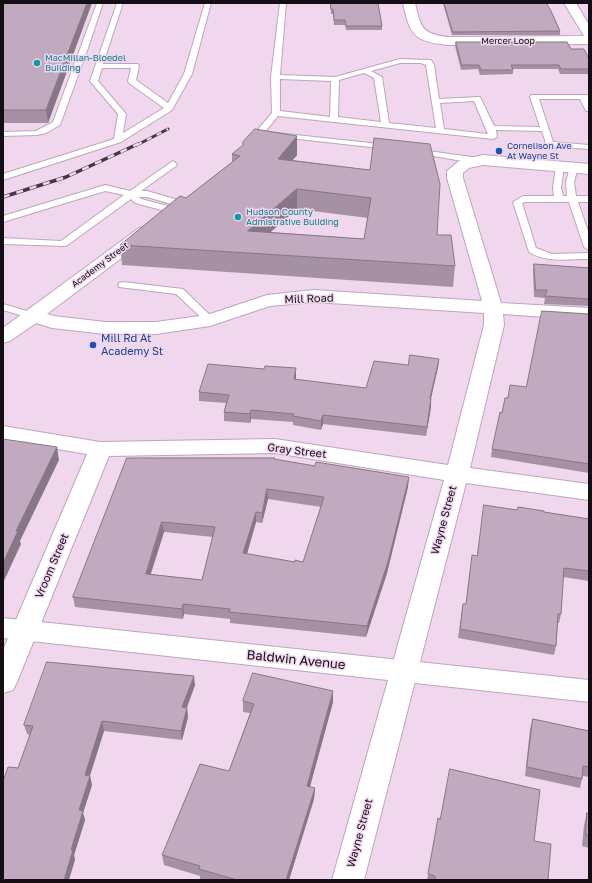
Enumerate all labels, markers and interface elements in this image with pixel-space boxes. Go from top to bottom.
street label: Mercer Loop [481,36,535,46]
place label: MacMillan-Bloedel Building [45,53,126,74]
marker: MacMillan-Bloedel Building [32,58,42,68]
place label: Cornelison Ave At Wayne St [507,141,572,162]
marker: Cornelison Ave At Wayne St [494,146,504,156]
place label: Hudson County Admistrative Buliding [246,207,339,228]
marker: Hudson County Admistrative Buliding [233,212,243,222]
street label: Academy Street [69,240,131,290]
street label: Mill Road [284,292,334,306]
place label: Mill Rd At Academy St [101,332,163,358]
marker: Mill Rd At Academy St [88,340,98,350]
street label: Gray Street [267,441,327,461]
street label: Wayne Street [428,484,460,556]
street label: Vroom Street [32,532,72,600]
street label: Baldwin Avenue [246,647,346,673]
street label: Wayne Street [344,797,376,869]

